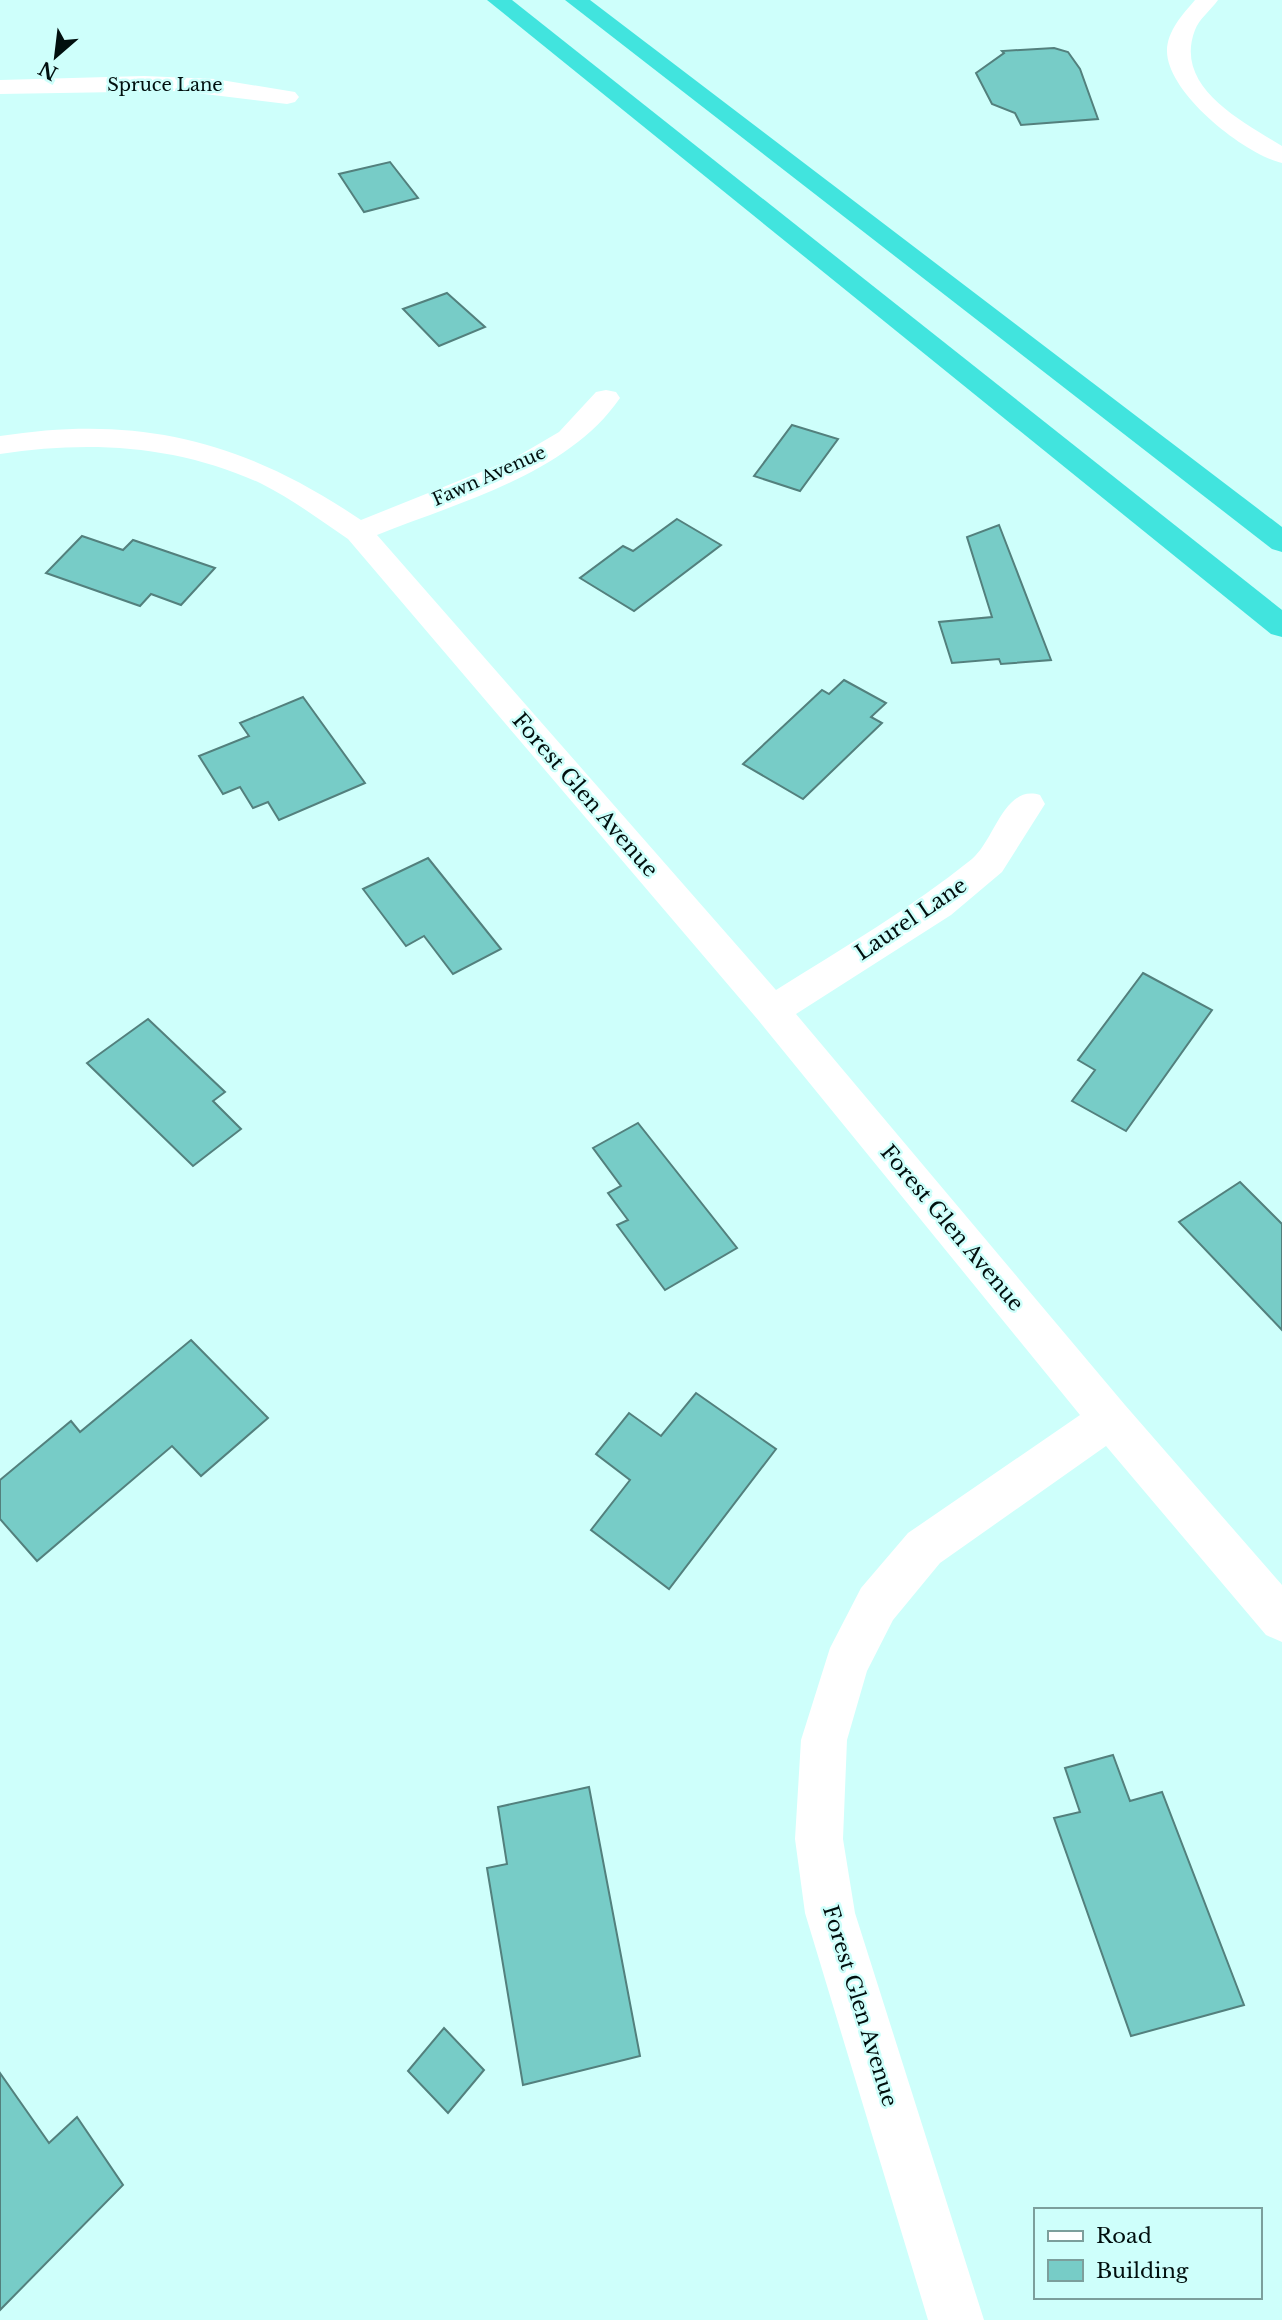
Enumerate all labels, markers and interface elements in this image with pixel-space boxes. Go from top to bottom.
north arrow [21,21,91,91]
text: N [35,56,62,85]
street label: Spruce Lane [107,74,223,96]
street label: Fawn Avenue [429,441,549,511]
street label: Forest Glen Avenue [507,708,663,882]
street label: Laurel Lane [850,872,972,966]
street label: Forest Glen Avenue [875,1140,1029,1316]
street label: Forest Glen Avenue [817,1902,903,2110]
legend [1034,2208,1261,2299]
text: Road [1096,2223,1152,2249]
text: Building [1096,2258,1189,2284]

